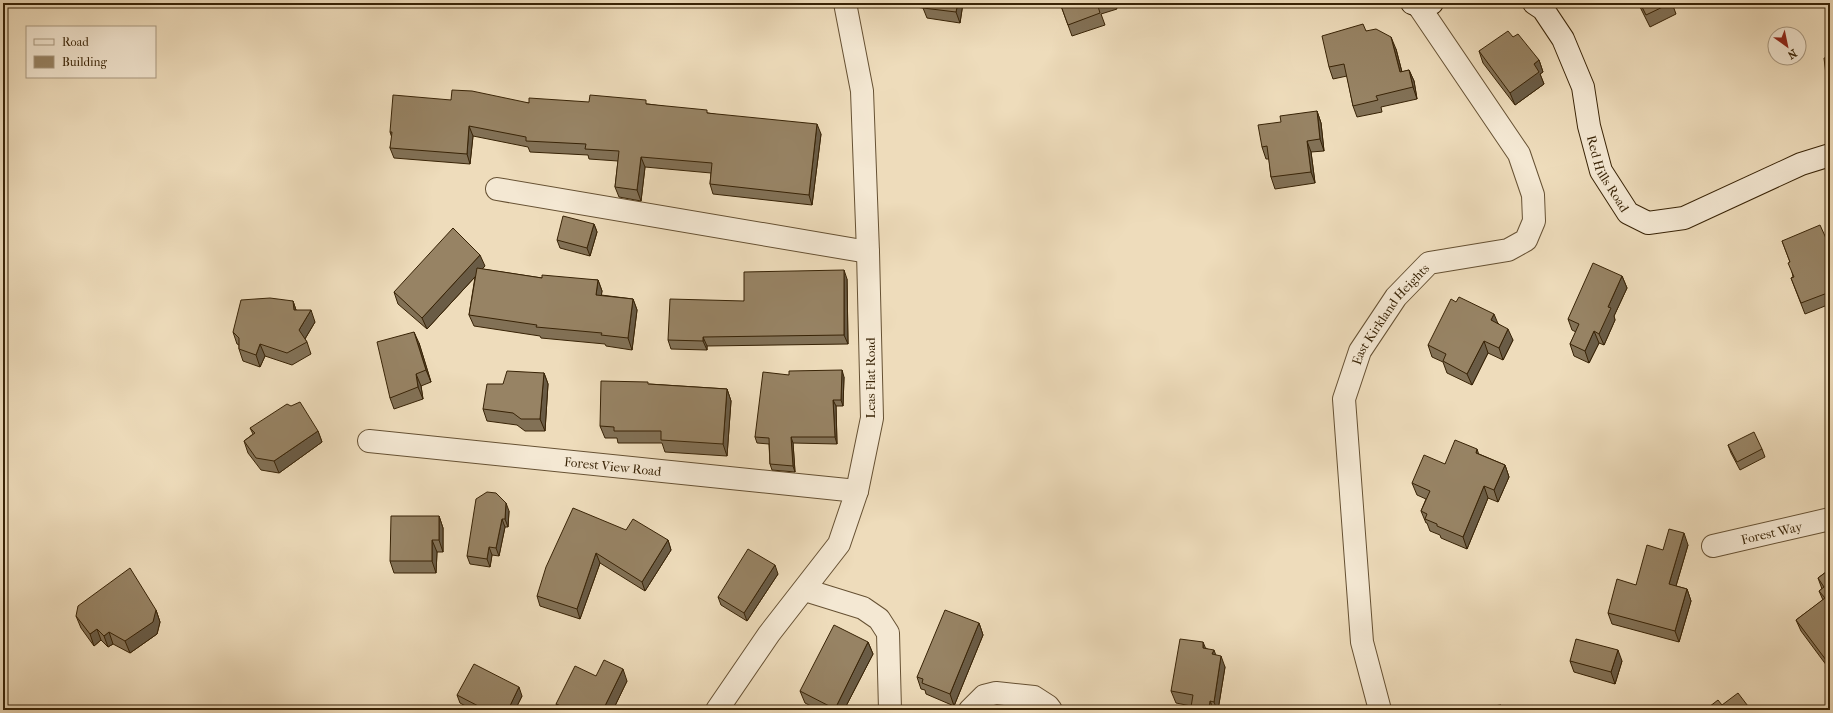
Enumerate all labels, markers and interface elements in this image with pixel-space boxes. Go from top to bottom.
legend [26,26,156,78]
north arrow [1767,26,1807,66]
text: Road [62,35,89,49]
text: N [1785,46,1799,62]
text: Building [62,55,107,69]
street label: Red Hills Road [1584,134,1633,216]
street label: East Kirkland Heights [1349,261,1432,367]
street label: Leas Flat Road [863,337,878,419]
street label: Forest View Road [563,454,663,479]
street label: Forest Way [1740,518,1805,547]

